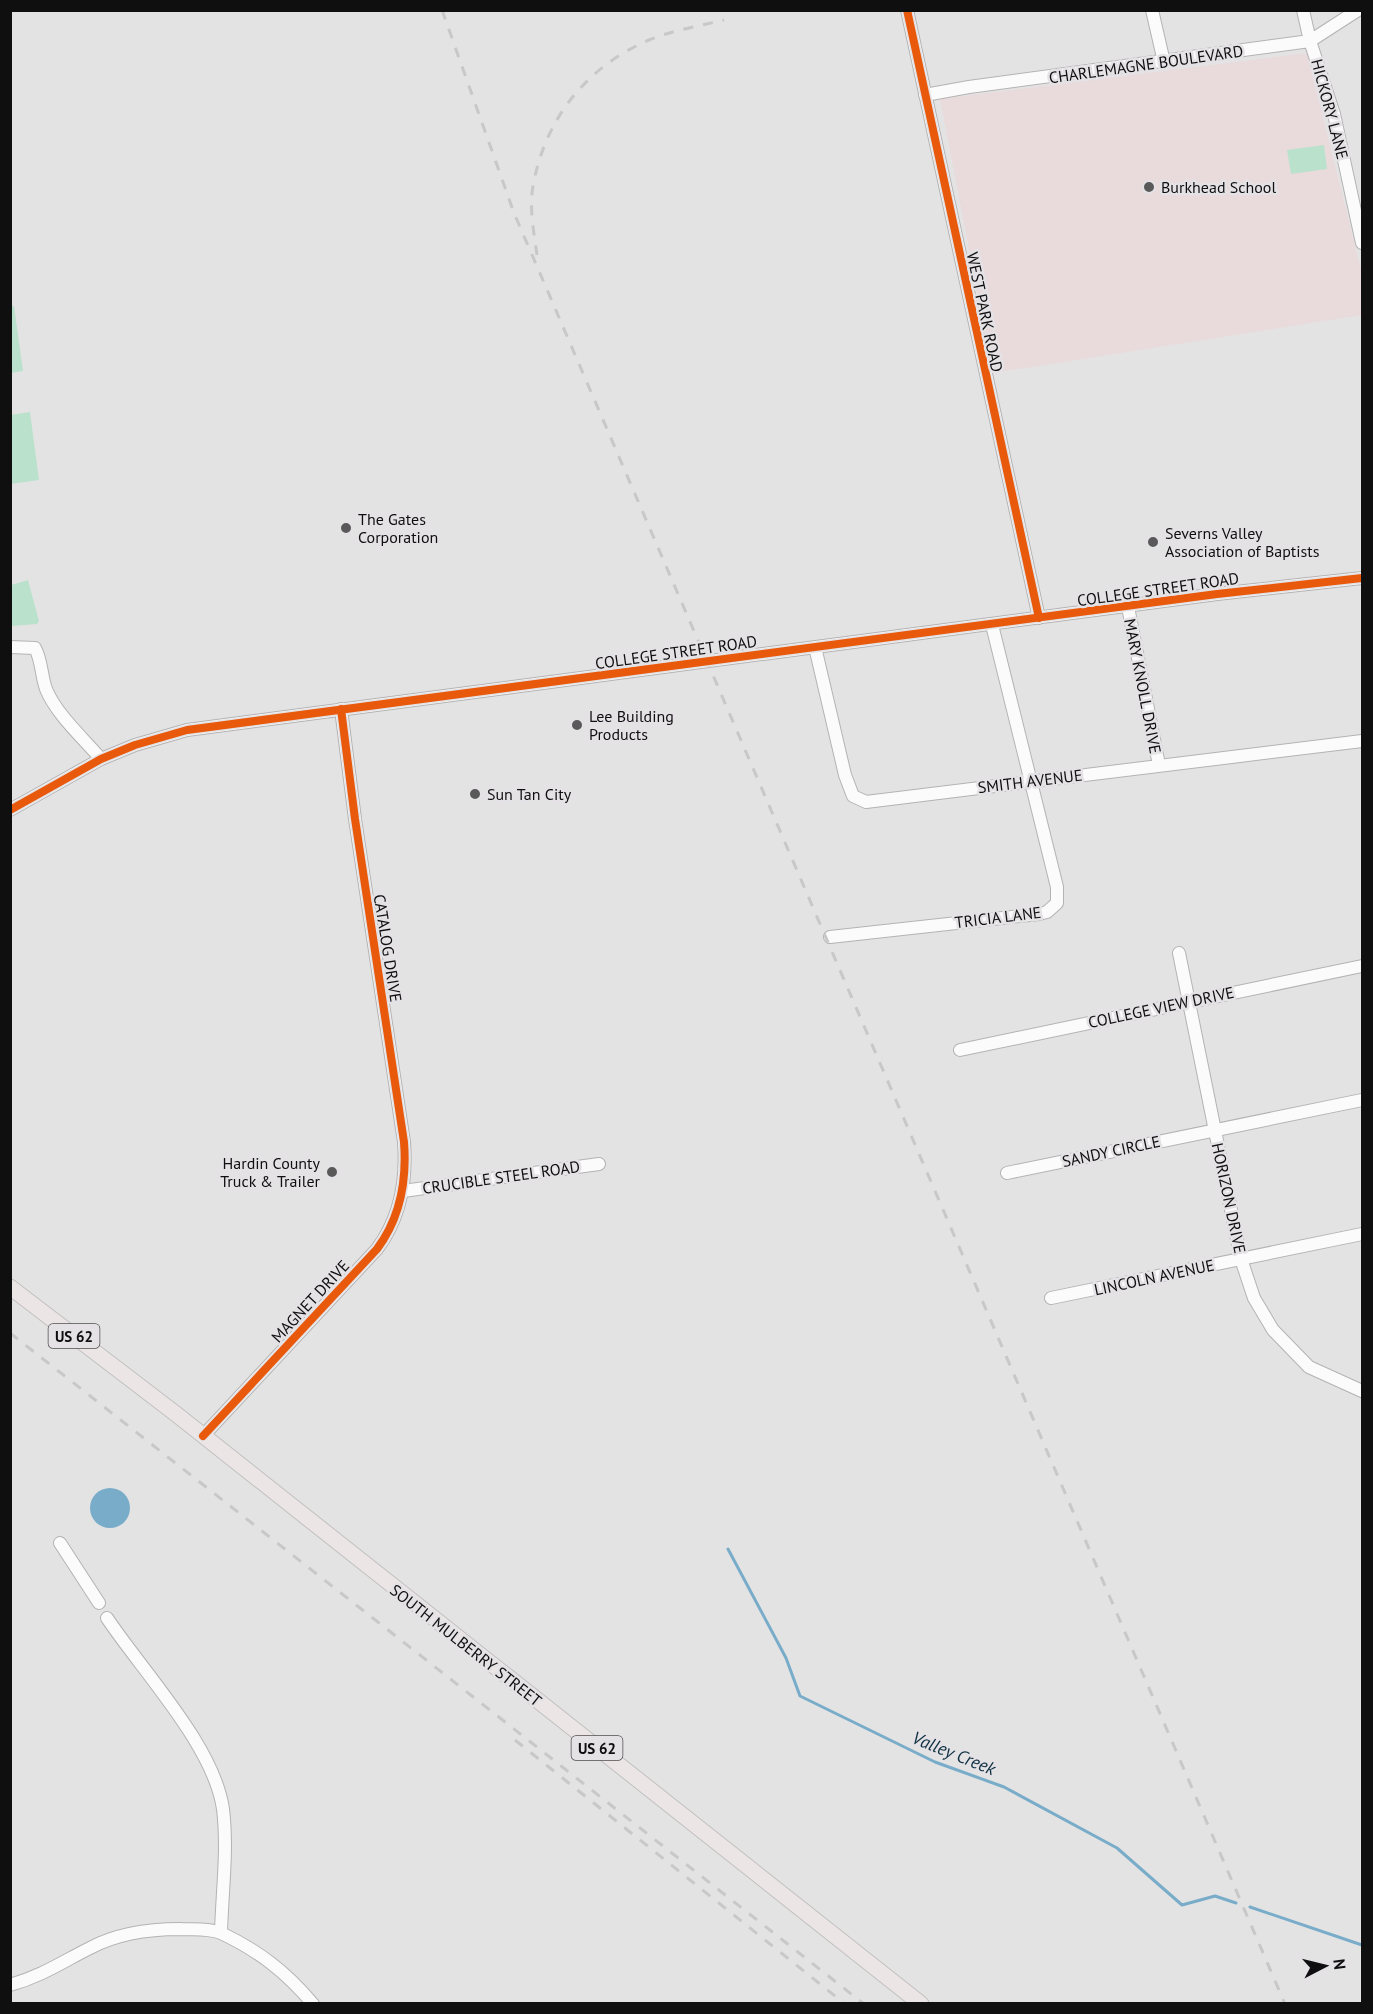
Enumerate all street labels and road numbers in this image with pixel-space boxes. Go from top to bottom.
street label: CHARLEMAGNE BOULEVARD [1048,40,1244,88]
street label: HICKORY LANE [1307,57,1353,161]
street label: WEST PARK ROAD [962,250,1008,374]
street label: COLLEGE STREET ROAD [1076,568,1240,610]
street label: MARY KNOLL DRIVE [1120,617,1166,755]
street label: COLLEGE STREET ROAD [594,631,758,673]
street label: SMITH AVENUE [977,765,1083,797]
street label: CATALOG DRIVE [370,893,406,1003]
street label: TRICIA LANE [954,902,1042,932]
street label: COLLEGE VIEW DRIVE [1086,982,1236,1032]
street label: SANDY CIRCLE [1060,1131,1162,1171]
street label: HORIZON DRIVE [1208,1141,1250,1255]
street label: CRUCIBLE STEEL ROAD [421,1156,581,1198]
street label: LINCOLN AVENUE [1092,1255,1216,1299]
street label: MAGNET DRIVE [267,1256,353,1346]
road number: US 62 [48,1324,100,1348]
street label: SOUTH MULBERRY STREET [386,1580,546,1710]
road number: US 62 [572,1736,622,1760]

